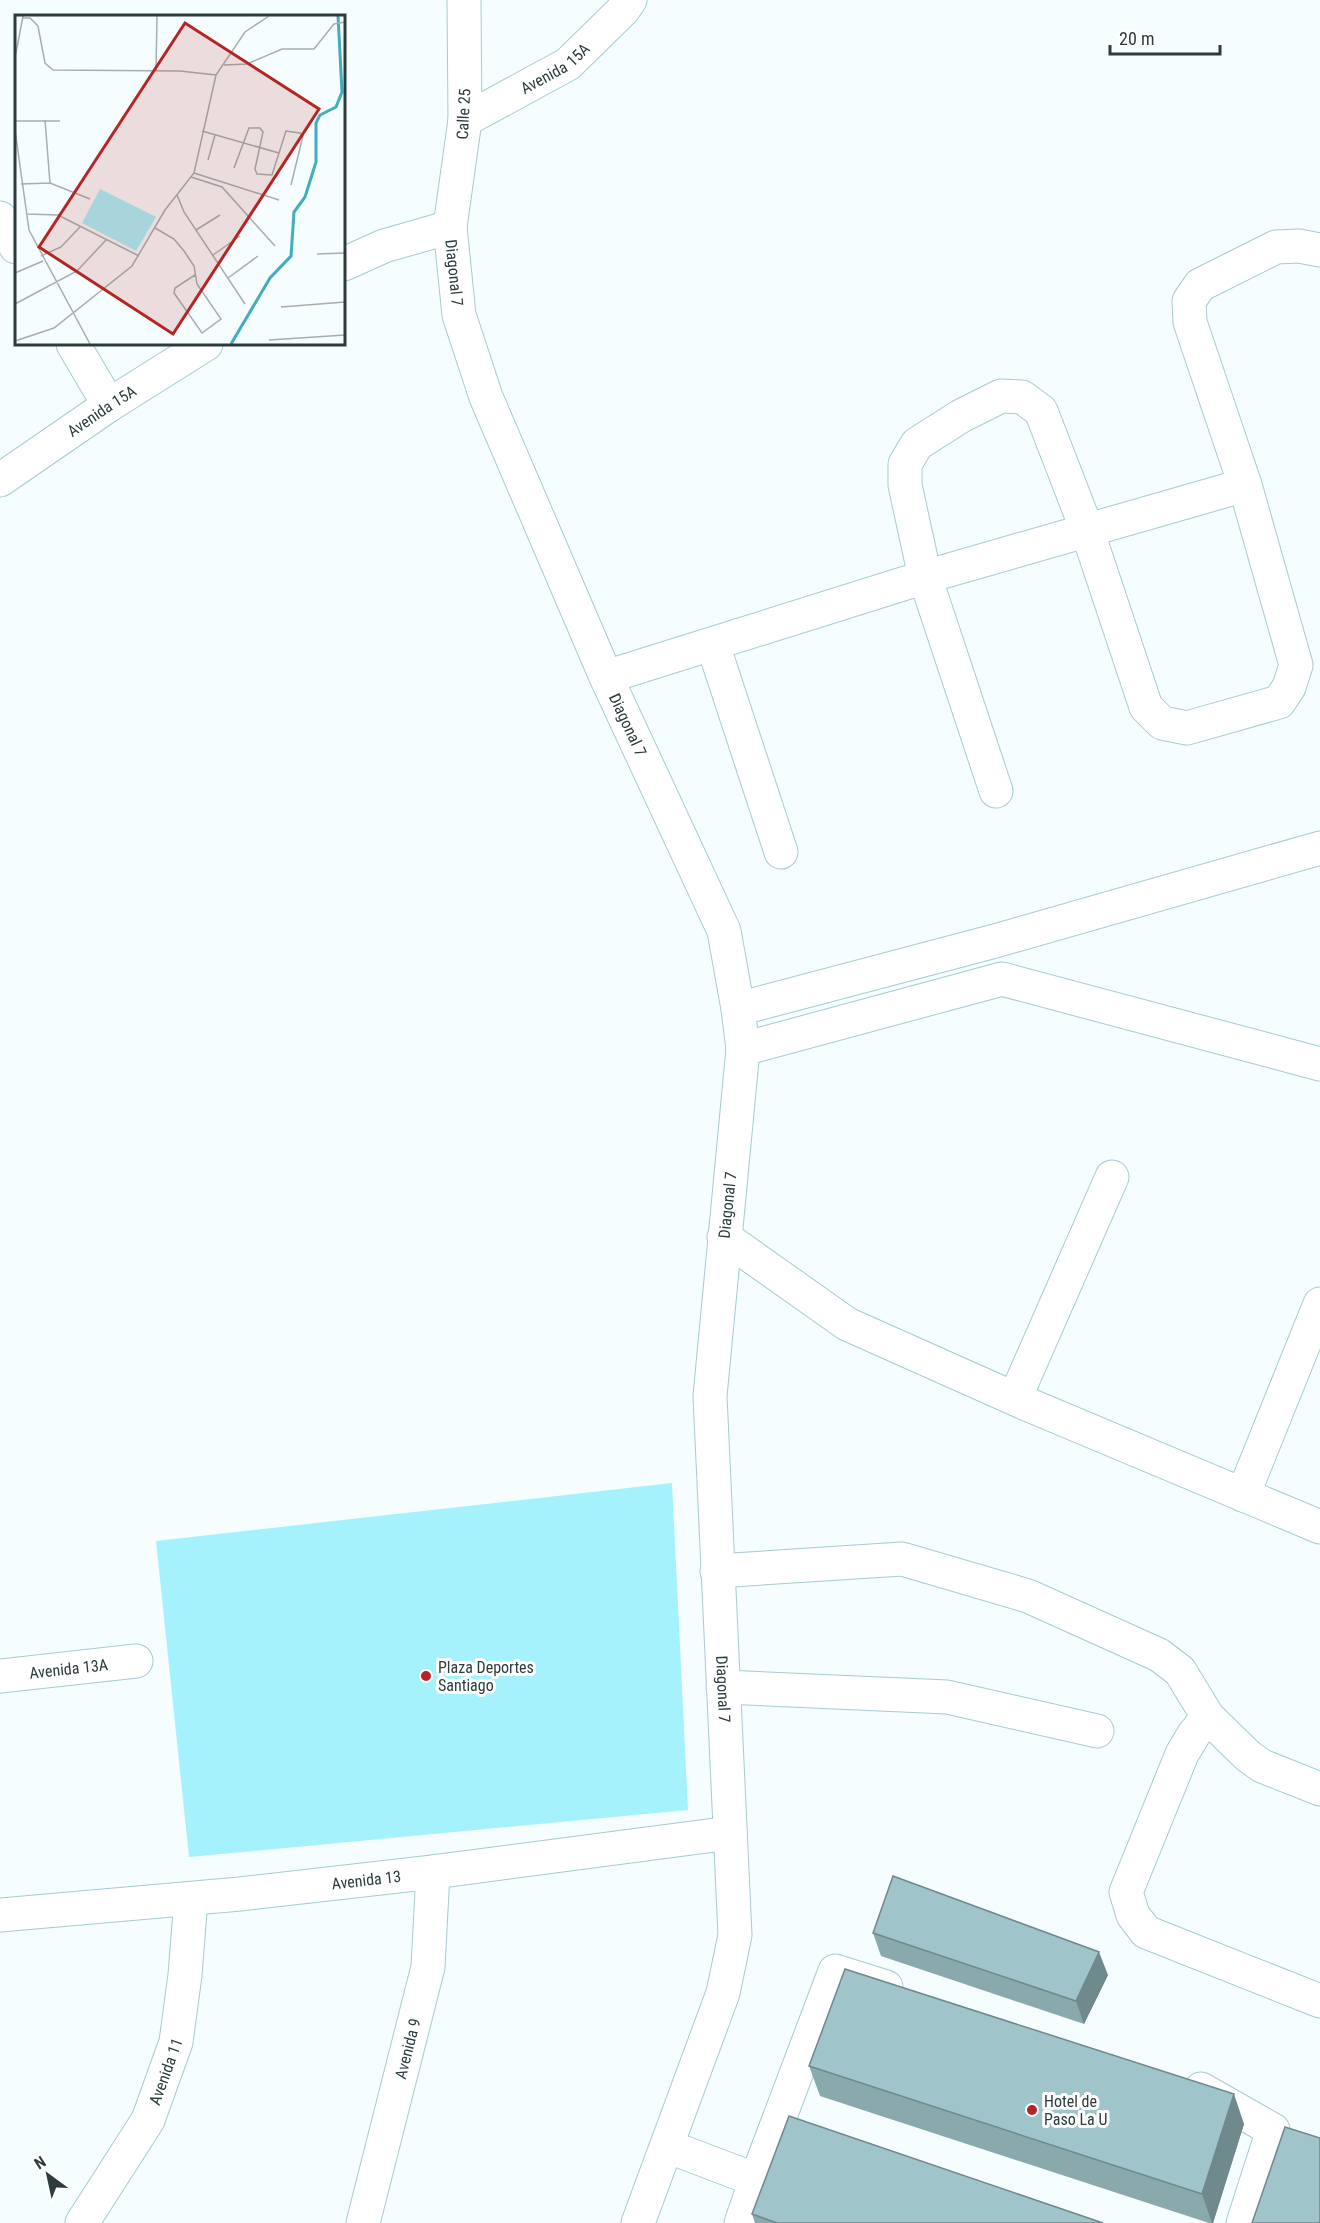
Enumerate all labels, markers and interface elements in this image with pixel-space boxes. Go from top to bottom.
inset map [15,15,345,345]
scale bar [1110,18,1220,56]
text: 20 m [1119,28,1154,49]
street label: Avenida 15A [517,39,594,98]
street label: Calle 25 [453,88,474,140]
street label: Diagonal 7 [441,238,467,307]
street label: Avenida 15A [64,381,140,441]
street label: Diagonal 7 [605,690,650,759]
street label: Diagonal 7 [715,1171,740,1239]
street label: Avenida 13A [28,1655,109,1683]
street label: Diagonal 7 [712,1655,734,1723]
place label: Plaza Deportes Santiago [438,1658,534,1695]
marker: Plaza Deportes Santiago [419,1669,433,1683]
street label: Avenida 13 [331,1867,402,1893]
street label: Avenida 9 [391,2016,425,2081]
street label: Avenida 11 [145,2036,187,2108]
place label: Hotel de Paso La U [1044,2092,1107,2129]
marker: Hotel de Paso La U [1025,2103,1039,2117]
north arrow [18,2145,78,2205]
text: N [31,2152,49,2173]

